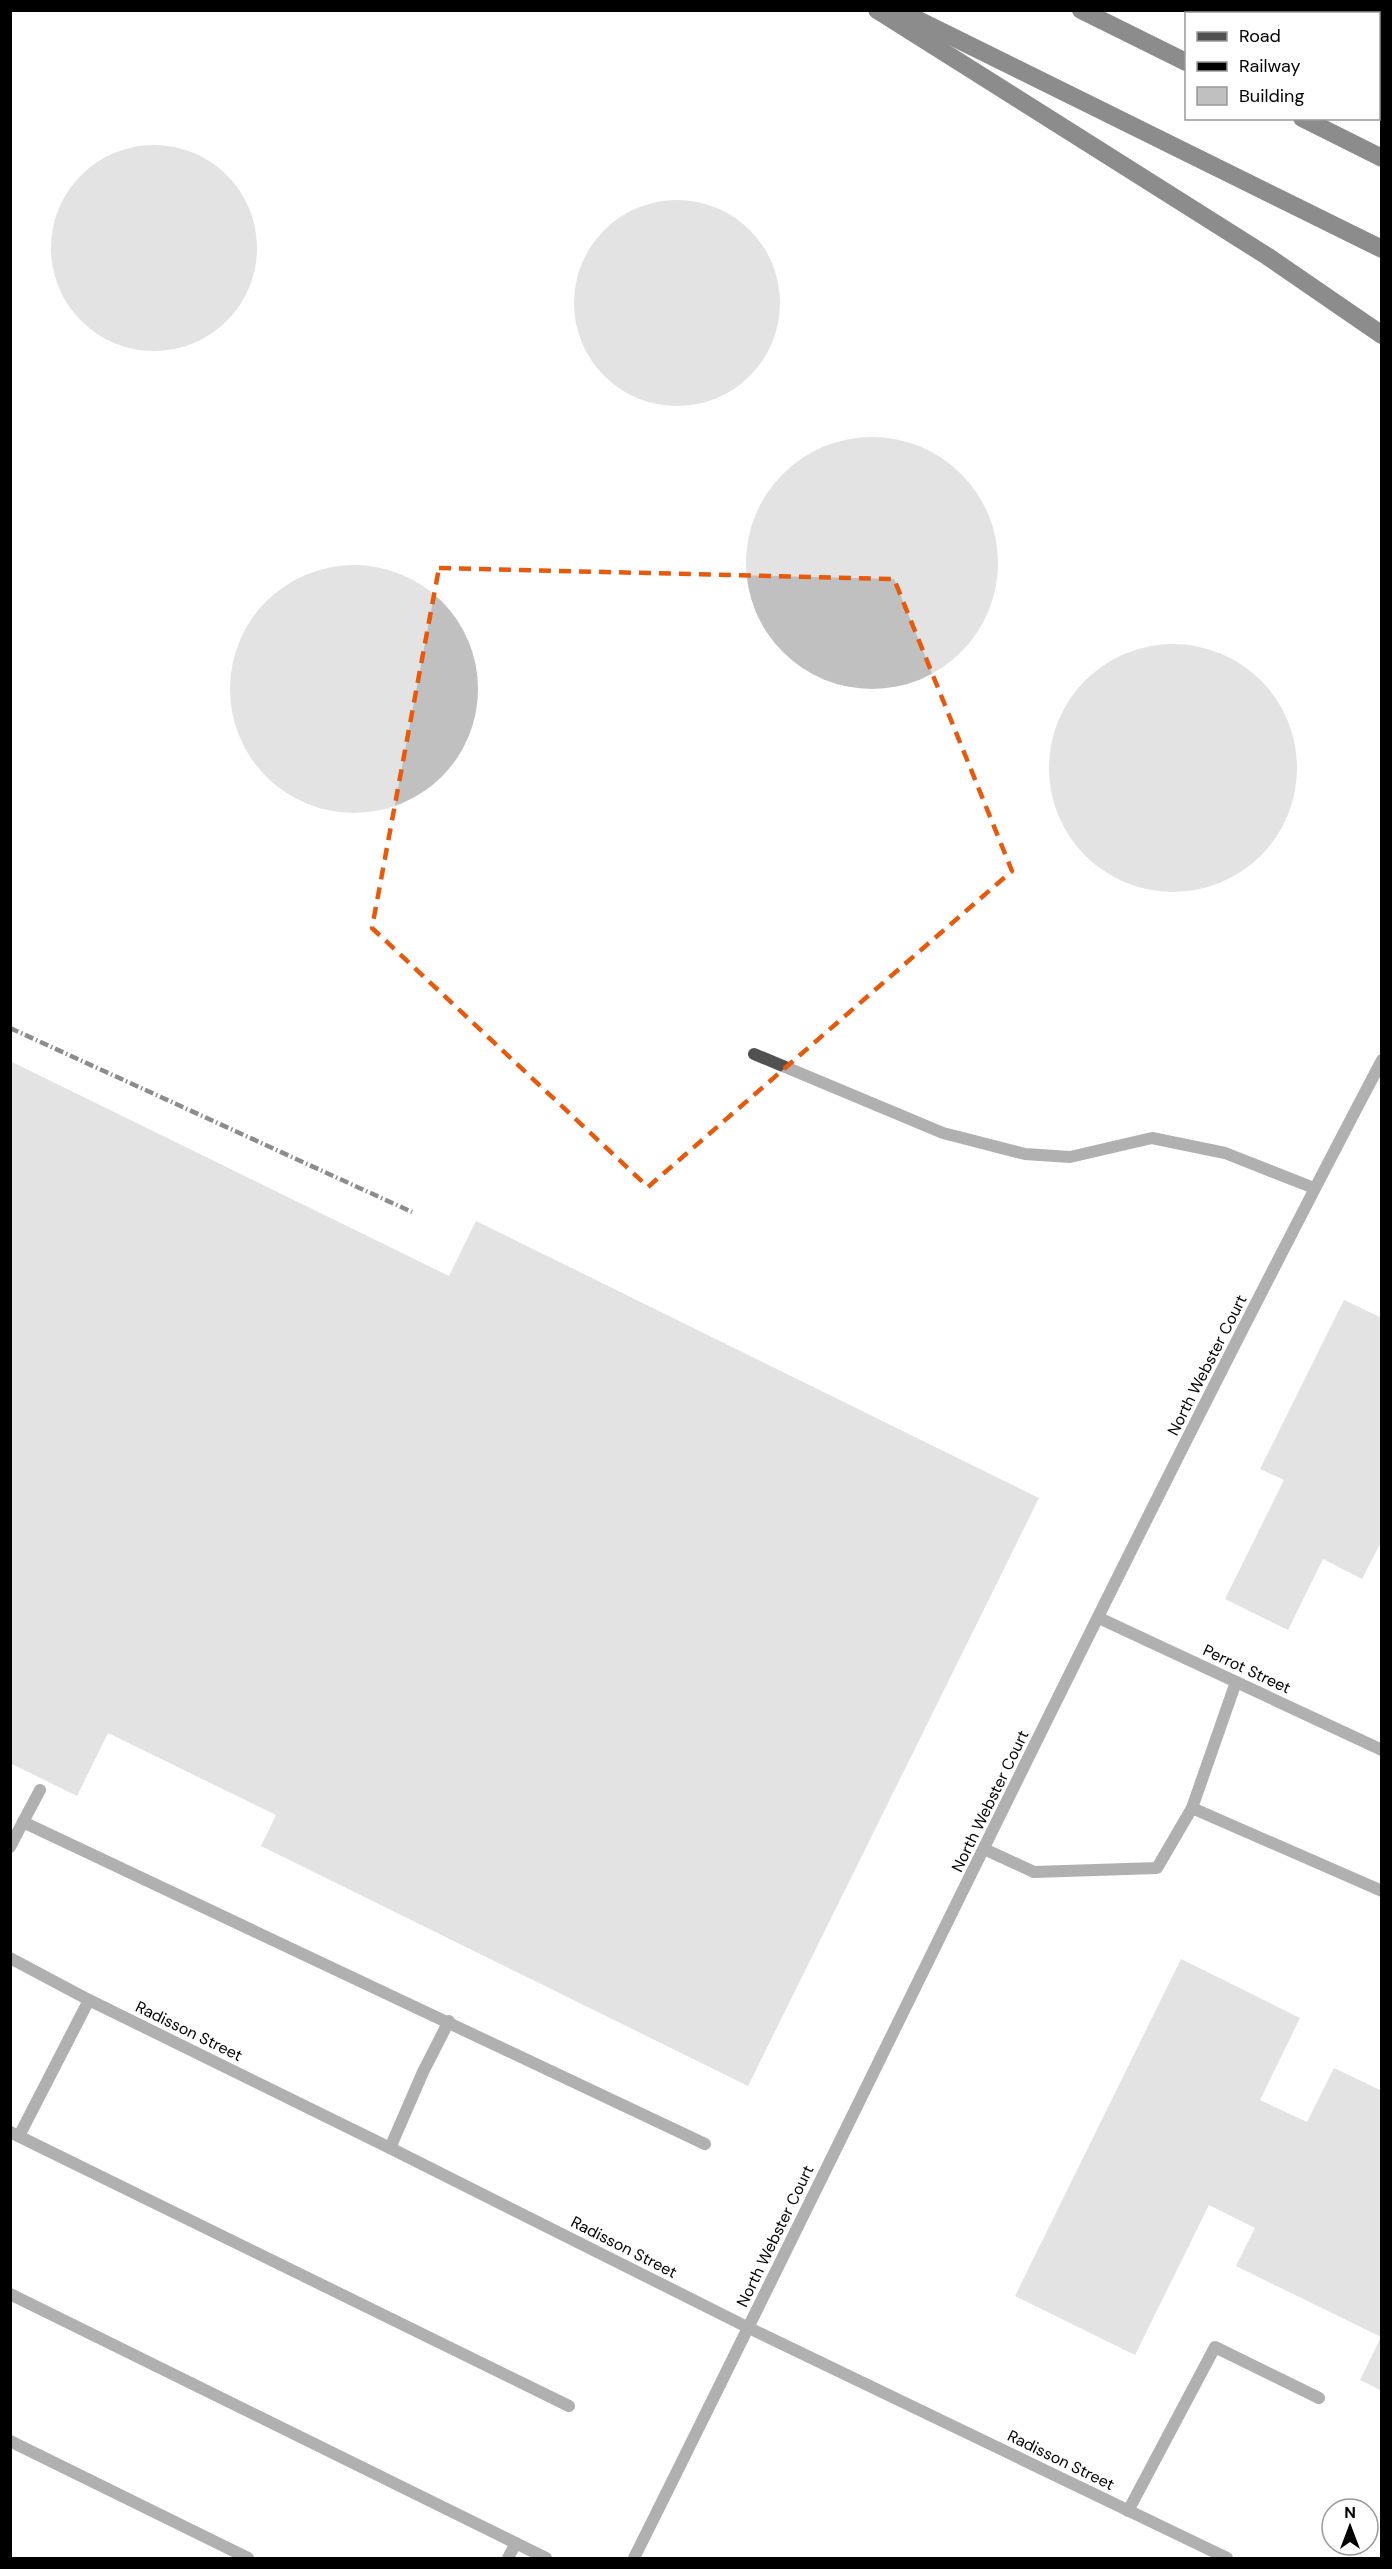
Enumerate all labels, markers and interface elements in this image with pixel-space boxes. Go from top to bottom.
legend [1185,12,1380,120]
text: Road [1239,24,1281,48]
text: Railway [1239,54,1301,78]
text: Building [1239,84,1304,108]
street label: North Webster Court [1162,1291,1252,1439]
street label: Perrot Street [1200,1640,1294,1698]
street label: North Webster Court [947,1727,1033,1875]
street label: Radisson Street [132,1996,246,2066]
street label: North Webster Court [732,2162,818,2310]
street label: Radisson Street [567,2211,681,2283]
street label: Radisson Street [1004,2425,1118,2495]
north arrow [1320,2497,1380,2557]
text: N [1344,2502,1356,2523]

